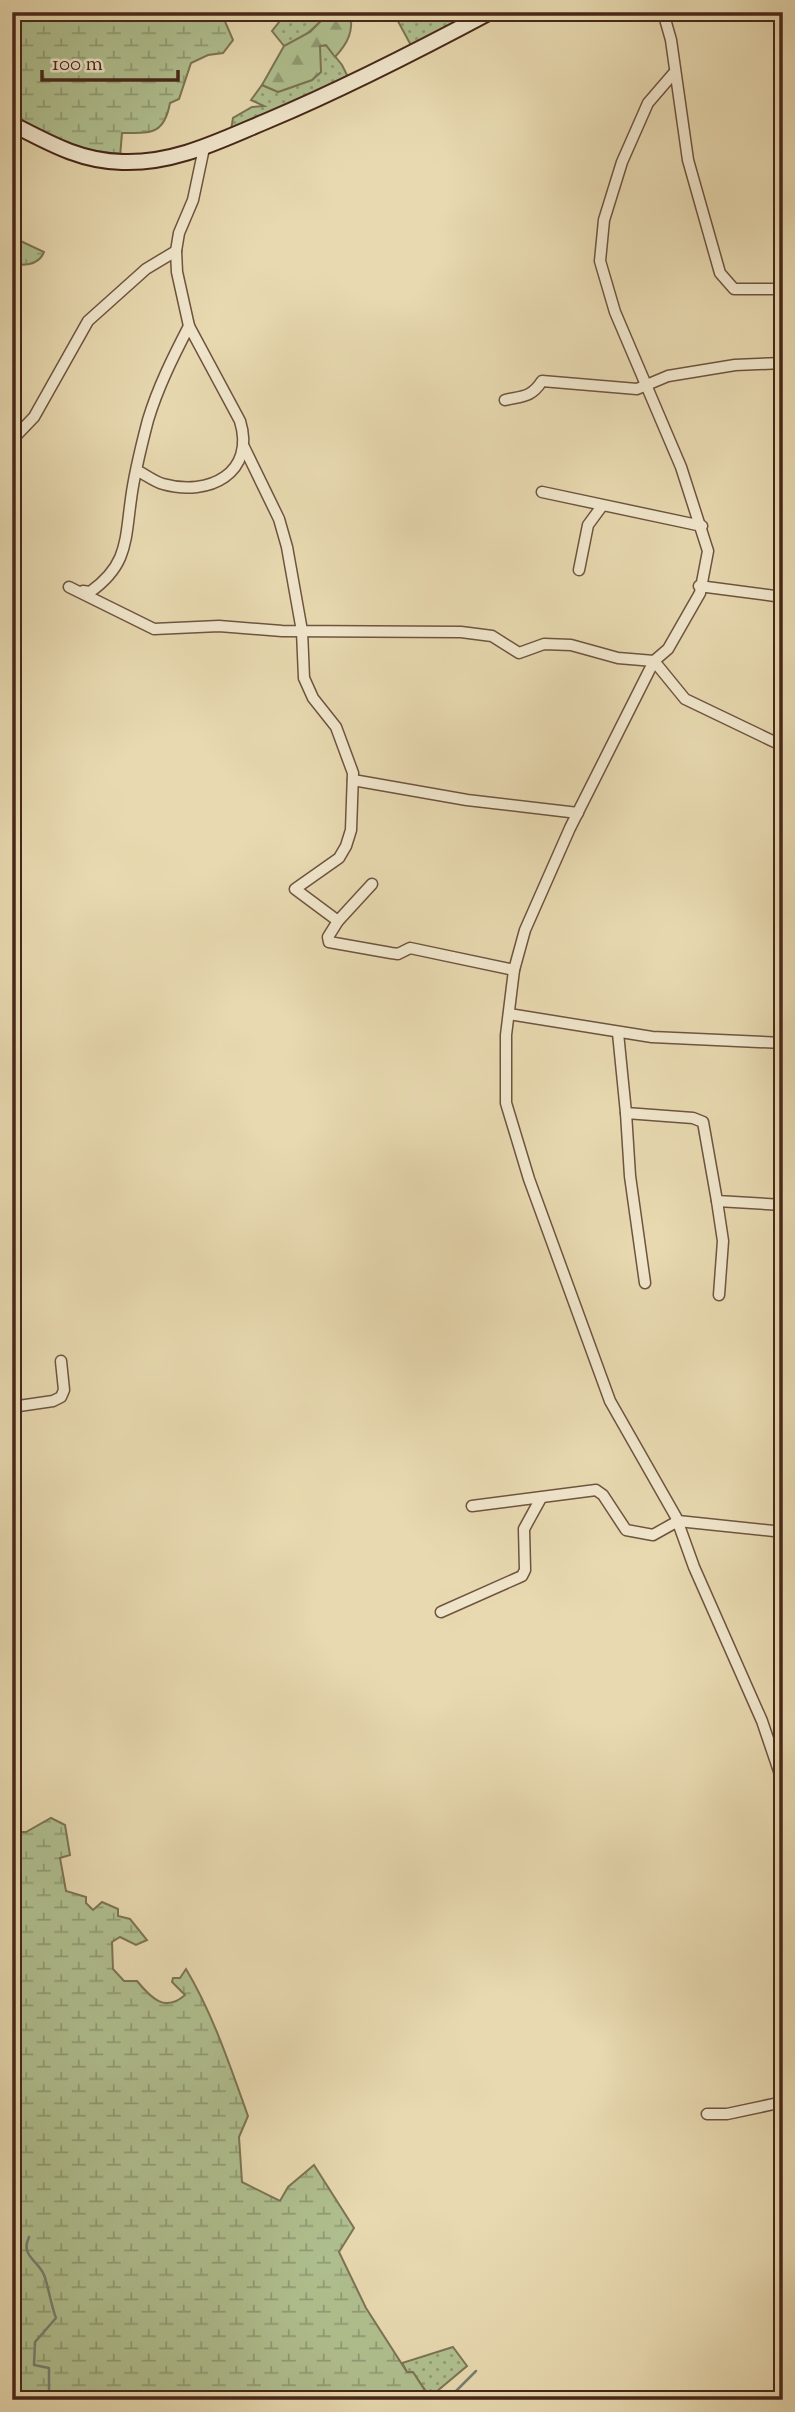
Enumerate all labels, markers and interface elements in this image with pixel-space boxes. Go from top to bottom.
scale bar [42,38,178,82]
text: 100 m [52,50,103,80]

